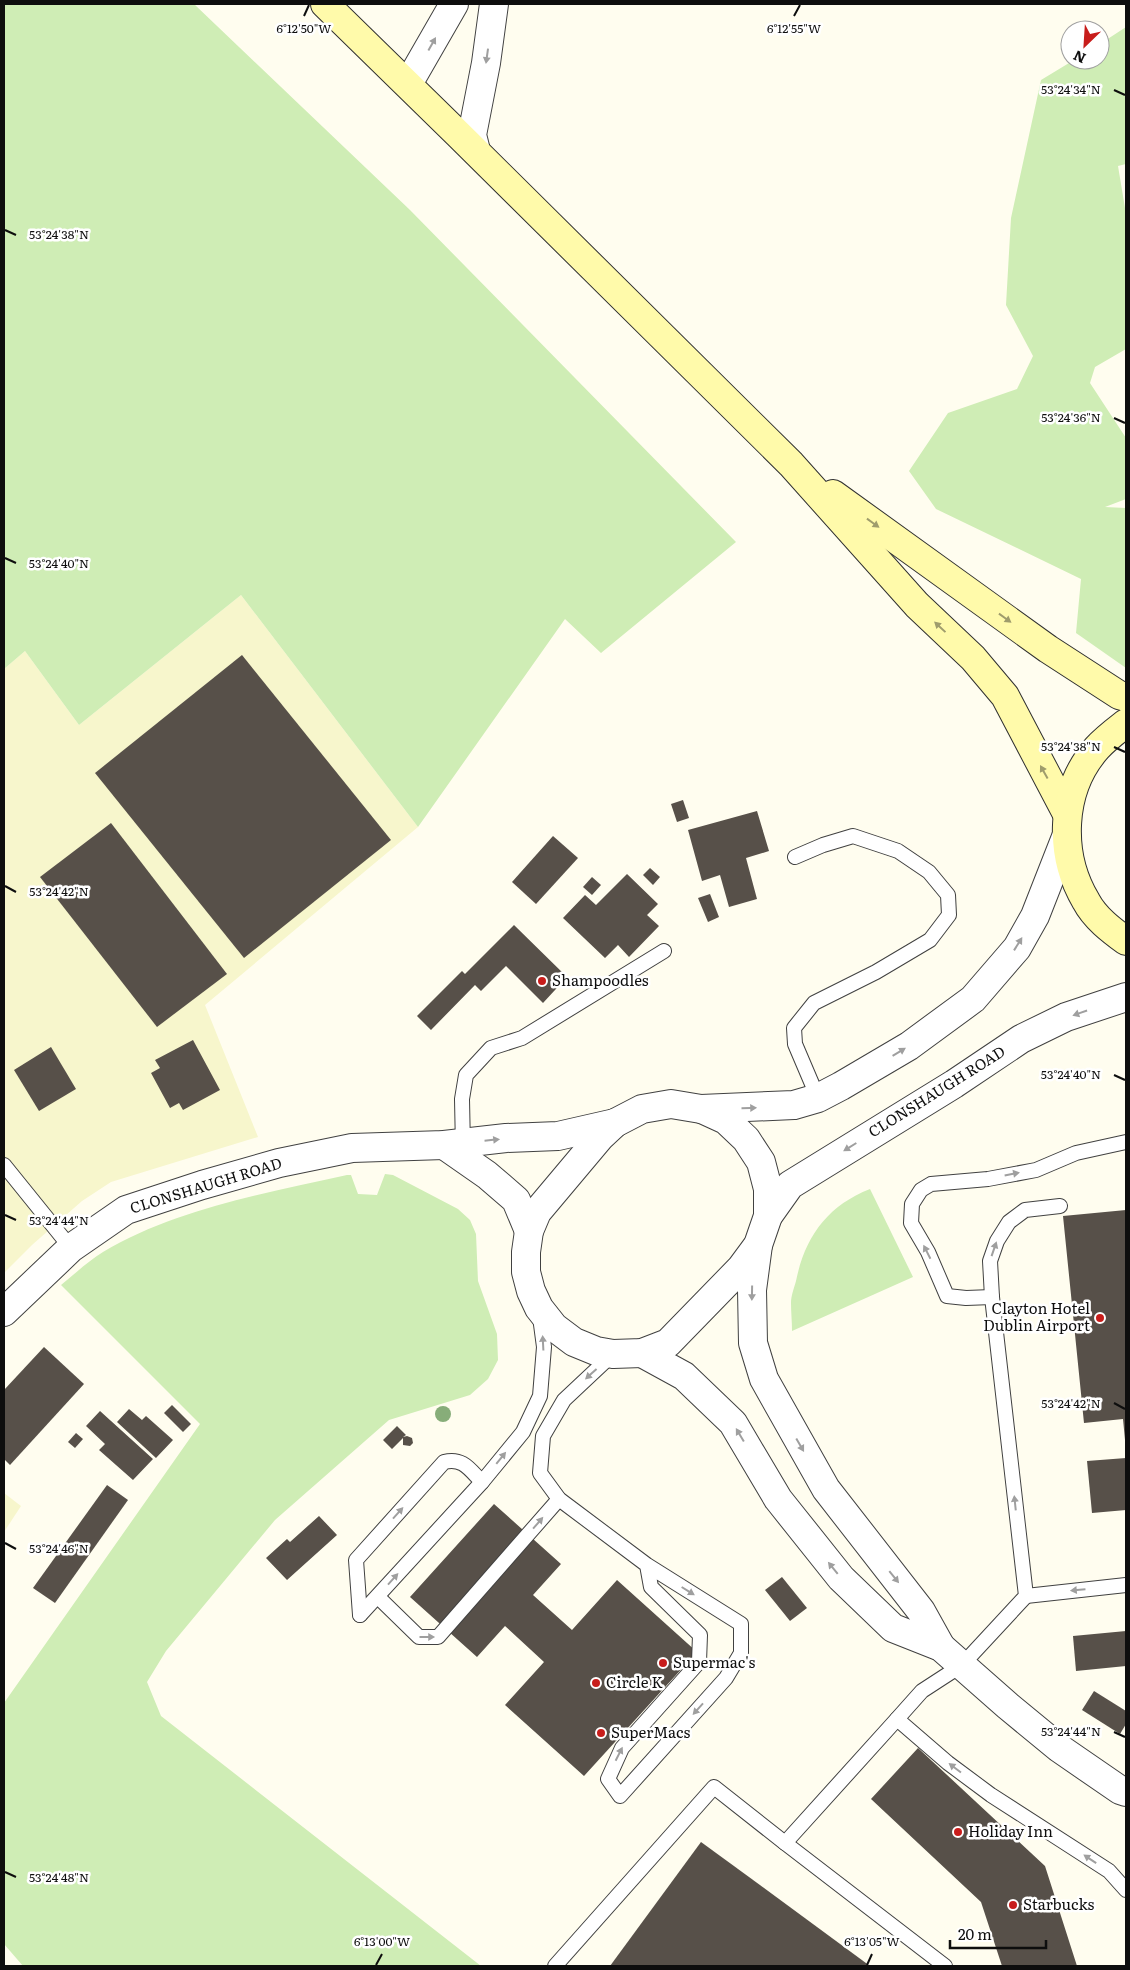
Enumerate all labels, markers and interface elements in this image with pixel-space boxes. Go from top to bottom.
text: 6°12'50"W [277,19,331,37]
text: 6°12'55"W [767,19,821,37]
north arrow [1060,20,1110,70]
one-way arrow [427,38,436,51]
text: N [1069,46,1089,69]
one-way arrow [482,49,490,65]
text: 53°24'34"N [1041,80,1101,98]
text: 53°24'38"N [29,225,89,243]
text: 53°24'36"N [1041,408,1101,426]
one-way arrow [866,518,879,529]
text: 53°24'40"N [29,554,89,572]
one-way arrow [998,613,1012,623]
one-way arrow [935,621,947,633]
text: 53°24'38"N [1041,737,1101,755]
one-way arrow [1040,764,1048,779]
text: 53°24'42"N [29,882,89,900]
one-way arrow [1014,938,1023,951]
place label: Shampoodles [552,968,649,991]
marker: Shampoodles [536,975,548,987]
one-way arrow [1072,1009,1087,1017]
street label: CLONSHAUGH ROAD [863,1039,1009,1142]
one-way arrow [892,1048,905,1057]
text: 53°24'40"N [1041,1065,1101,1083]
one-way arrow [742,1103,758,1111]
one-way arrow [484,1136,500,1144]
one-way arrow [843,1142,856,1152]
street label: CLONSHAUGH ROAD [127,1150,284,1219]
one-way arrow [1005,1170,1021,1178]
text: 53°24'44"N [29,1211,89,1229]
one-way arrow [991,1241,998,1256]
one-way arrow [923,1245,931,1259]
one-way arrow [748,1285,756,1301]
place label: Clayton Hotel Dublin Airport [983,1296,1090,1336]
marker: Clayton Hotel Dublin Airport [1094,1312,1106,1324]
one-way arrow [538,1335,546,1351]
one-way arrow [586,1368,598,1380]
text: 53°24'42"N [1041,1394,1101,1412]
one-way arrow [735,1428,744,1441]
one-way arrow [796,1437,804,1452]
one-way arrow [496,1452,507,1465]
one-way arrow [1011,1494,1019,1510]
one-way arrow [392,1508,404,1520]
one-way arrow [532,1517,544,1529]
text: 53°24'46"N [29,1539,89,1557]
one-way arrow [827,1562,838,1575]
one-way arrow [888,1570,899,1583]
one-way arrow [387,1574,399,1586]
one-way arrow [682,1586,695,1595]
one-way arrow [1069,1586,1085,1594]
one-way arrow [420,1633,436,1641]
place label: Supermac's [673,1650,755,1673]
marker: Supermac's [657,1657,669,1669]
place label: Circle K [606,1670,663,1693]
marker: Circle K [590,1677,602,1689]
one-way arrow [692,1702,704,1714]
place label: SuperMacs [611,1720,691,1743]
text: 53°24'44"N [1041,1722,1101,1740]
marker: SuperMacs [595,1727,607,1739]
one-way arrow [615,1746,623,1761]
one-way arrow [948,1763,962,1773]
place label: Holiday Inn [968,1819,1053,1842]
marker: Holiday Inn [952,1826,964,1838]
one-way arrow [1083,1854,1096,1863]
text: 53°24'48"N [29,1868,89,1886]
place label: Starbucks [1023,1892,1095,1915]
marker: Starbucks [1007,1899,1019,1911]
scale bar [950,1918,1046,1950]
text: 20 m [958,1922,992,1945]
text: 6°13'00"W [354,1932,410,1950]
text: 6°13'05"W [844,1932,900,1950]

